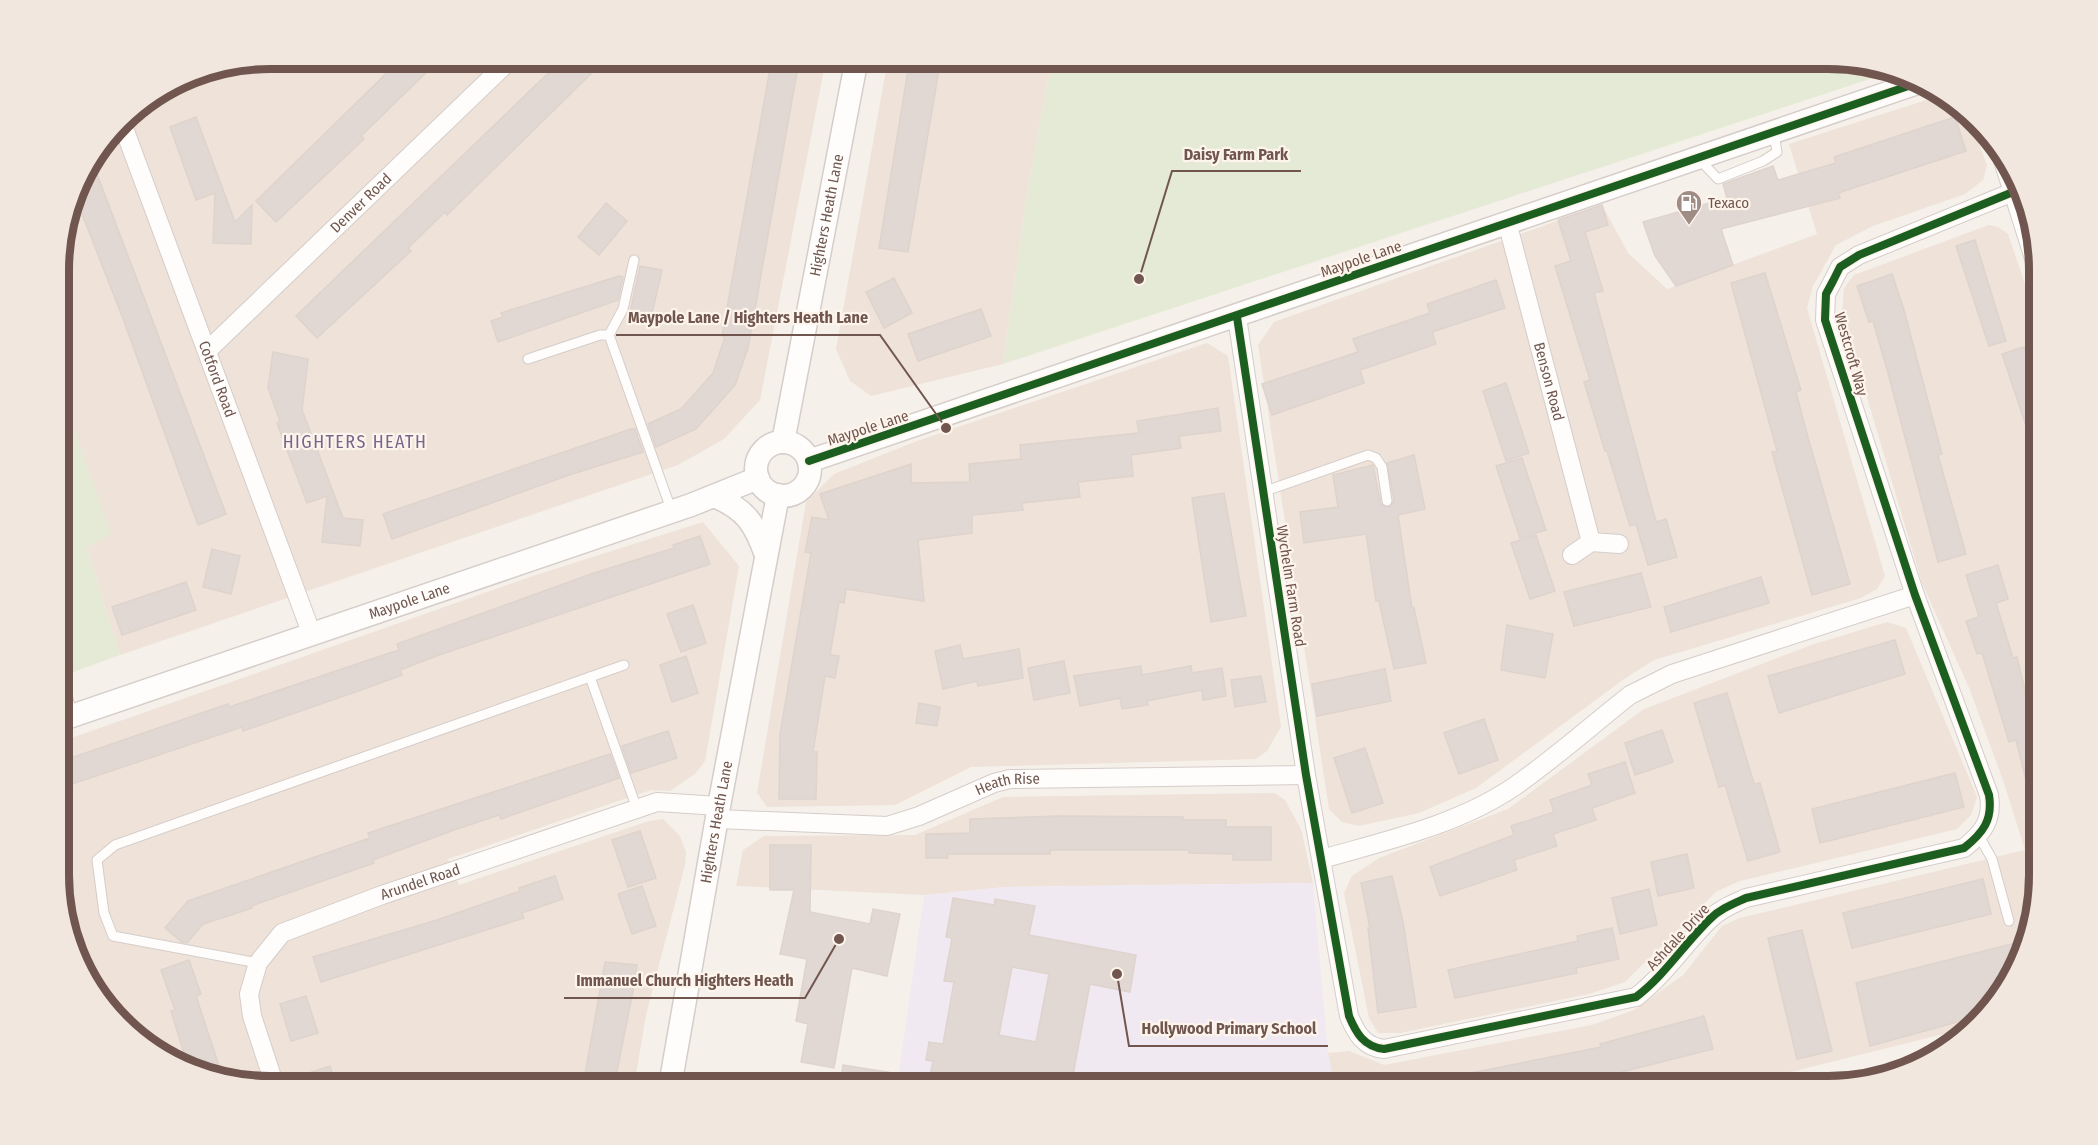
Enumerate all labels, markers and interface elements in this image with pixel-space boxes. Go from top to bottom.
callout: Daisy Farm Park [1172,137,1301,171]
text: Daisy Farm Park [1184,145,1289,164]
street label: Highters Heath Lane [806,152,847,278]
street label: Denver Road [327,170,395,237]
fuel station icon: Texaco [1674,188,1704,226]
place label: Texaco [1708,194,1749,212]
street label: Maypole Lane [1318,237,1404,281]
callout: Maypole Lane / Highters Heath Lane [616,301,880,335]
text: Maypole Lane / Highters Heath Lane [628,308,868,327]
street label: Westcroft Way [1830,310,1872,398]
street label: Cotford Road [195,338,239,420]
street label: Benson Road [1530,340,1568,423]
street label: Maypole Lane [825,406,911,450]
district label: HIGHTERS HEATH [283,431,427,453]
street label: Wychelm Farm Road [1272,524,1310,648]
street label: Maypole Lane [366,579,452,623]
street label: Highters Heath Lane [697,759,736,885]
street label: Heath Rise [972,770,1040,799]
street label: Arundel Road [378,860,463,904]
street label: Ashdale Drive [1643,900,1713,974]
callout: Immanuel Church Highters Heath [564,964,805,998]
text: Immanuel Church Highters Heath [576,971,794,990]
callout: Hollywood Primary School [1129,1012,1328,1046]
text: Hollywood Primary School [1142,1019,1317,1038]

